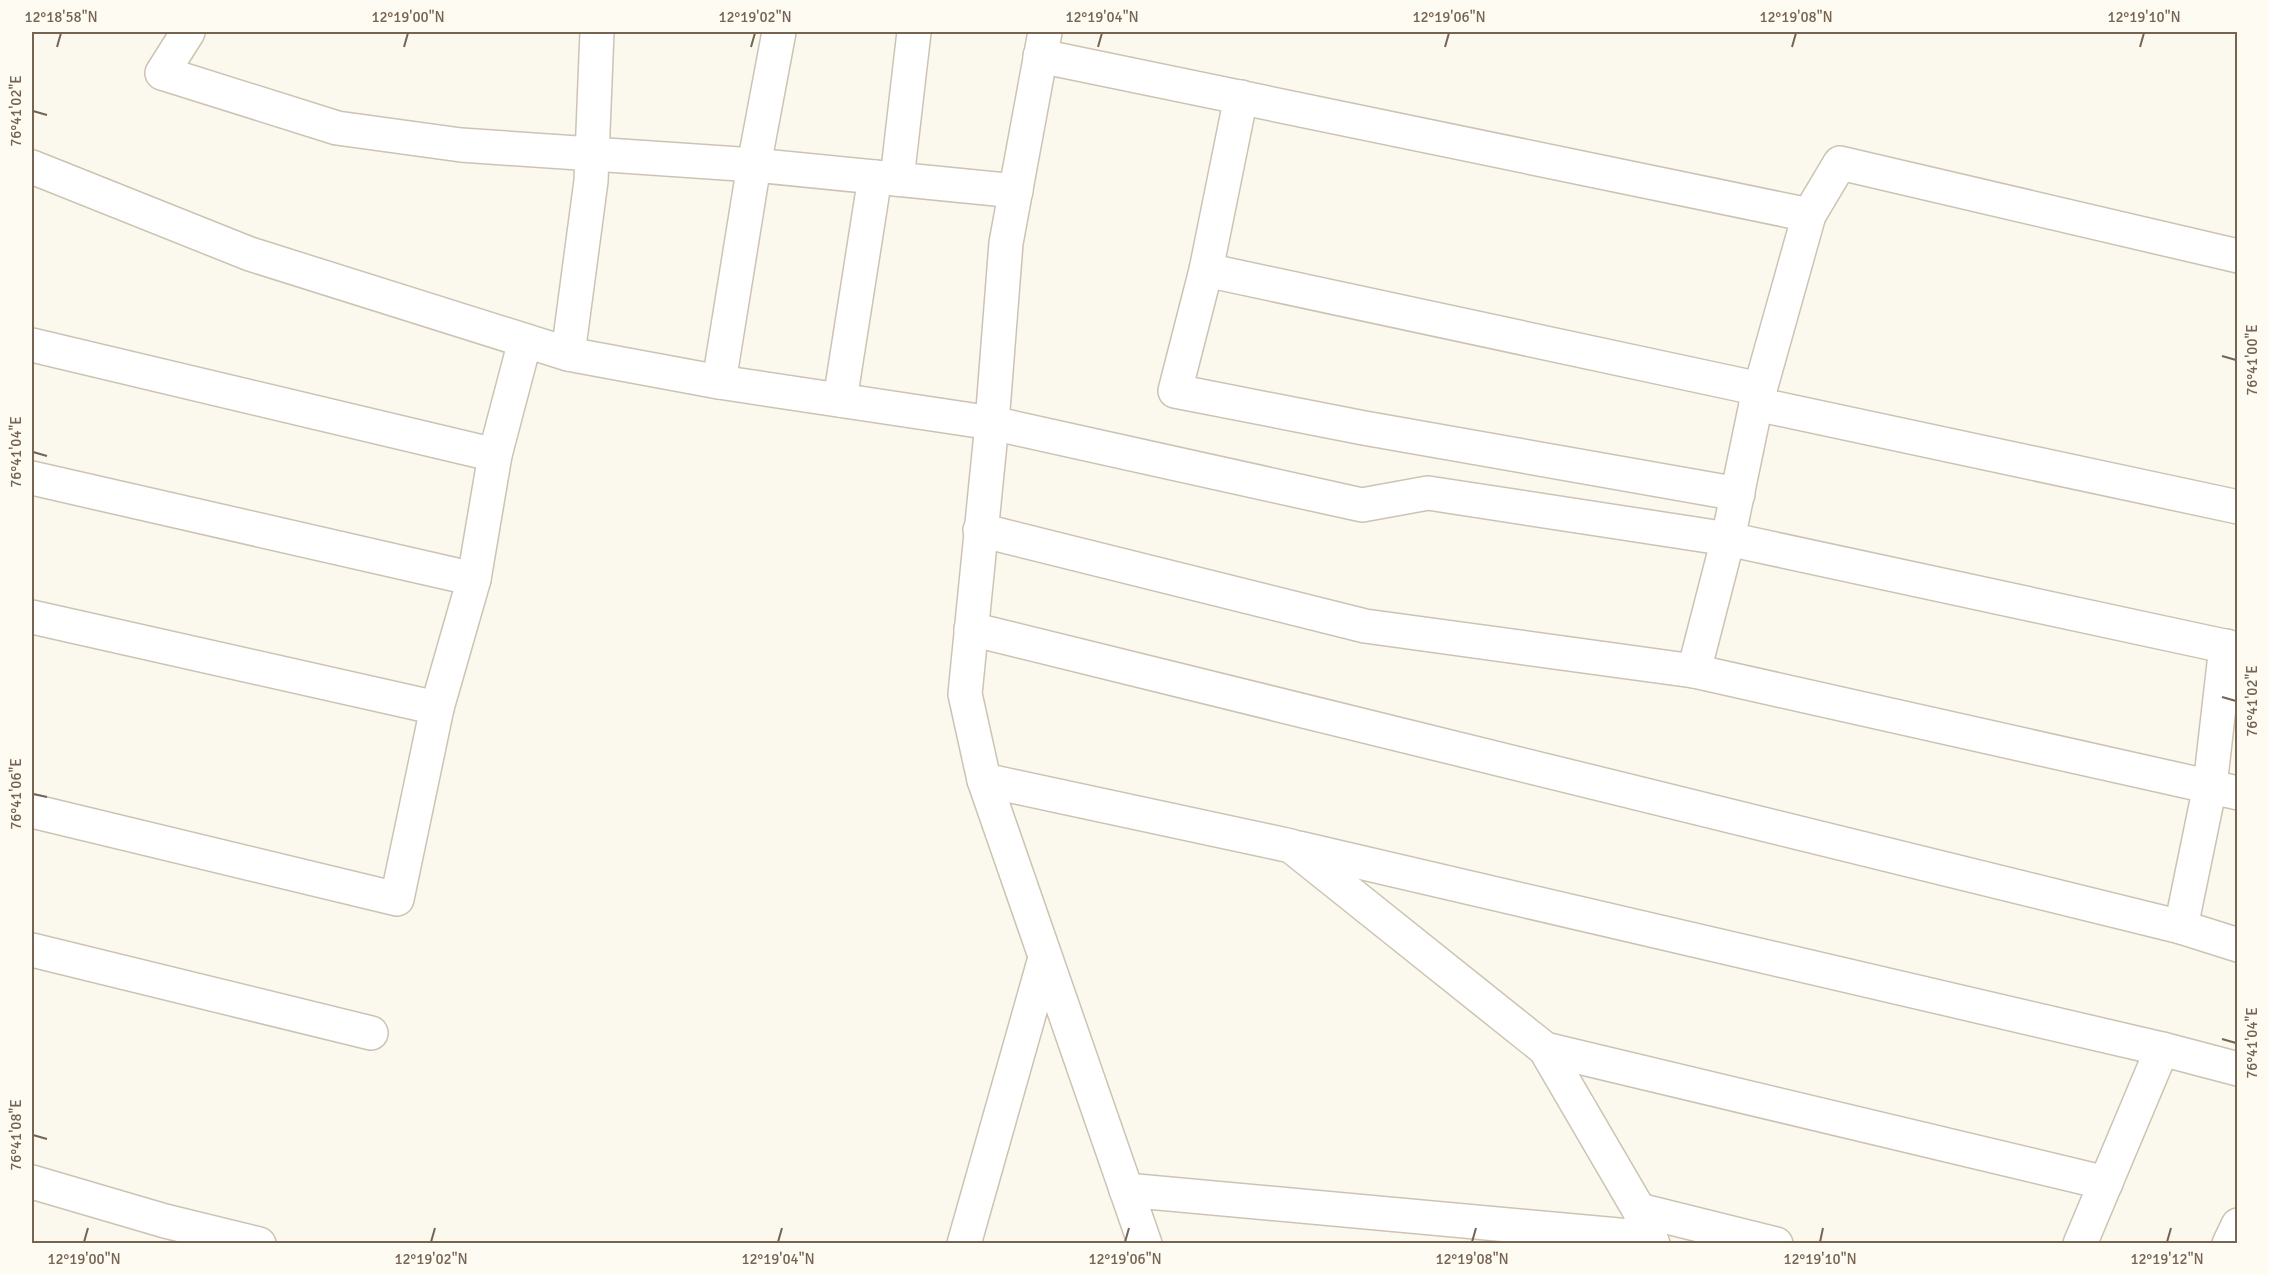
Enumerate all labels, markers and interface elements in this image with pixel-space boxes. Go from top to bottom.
text: 12°18'58"N [24,8,98,26]
text: 12°19'00"N [371,8,445,26]
text: 12°19'02"N [718,8,792,26]
text: 12°19'04"N [1065,8,1139,26]
text: 12°19'06"N [1412,8,1486,26]
text: 12°19'08"N [1759,8,1833,26]
text: 12°19'10"N [2107,8,2181,26]
text: 76°41'02"E [7,75,25,147]
text: 76°41'00"E [2243,324,2261,396]
text: 76°41'04"E [7,416,25,488]
text: 76°41'02"E [2243,665,2261,737]
text: 76°41'06"E [7,758,25,830]
text: 76°41'04"E [2243,1007,2261,1079]
text: 76°41'08"E [7,1099,25,1171]
text: 12°19'00"N [47,1250,121,1268]
text: 12°19'02"N [394,1250,468,1268]
text: 12°19'04"N [741,1250,815,1268]
text: 12°19'06"N [1088,1250,1162,1268]
text: 12°19'08"N [1435,1250,1509,1268]
text: 12°19'10"N [1783,1250,1857,1268]
text: 12°19'12"N [2130,1250,2204,1268]

